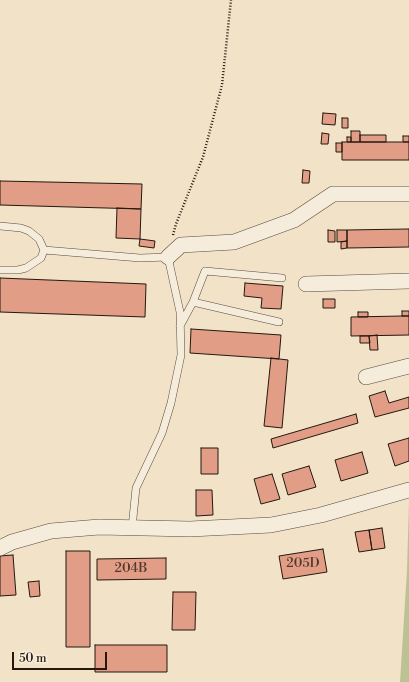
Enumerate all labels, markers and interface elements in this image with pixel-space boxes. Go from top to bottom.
house number: 205D [286,556,320,572]
house number: 204B [115,561,147,577]
scale bar [14,644,109,670]
text: 50 m [19,651,47,666]

